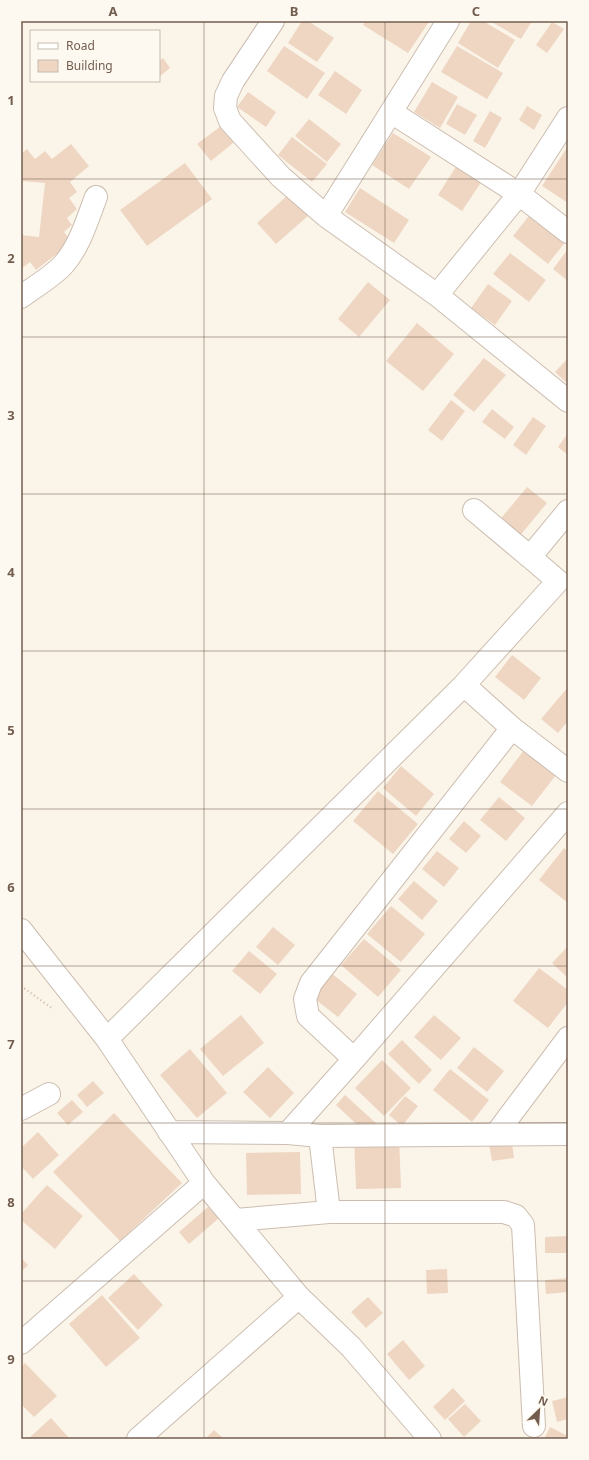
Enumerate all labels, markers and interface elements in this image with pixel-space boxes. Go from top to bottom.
text: A [109,2,118,20]
text: B [290,2,298,20]
text: C [472,2,480,20]
legend [30,30,160,82]
text: Road [66,37,95,54]
text: Building [66,57,113,74]
text: 1 [7,91,15,109]
text: 2 [7,249,15,267]
text: 3 [7,406,15,424]
text: 4 [7,563,15,581]
text: 5 [7,721,15,739]
text: 6 [7,878,15,896]
text: 7 [7,1035,15,1053]
text: 8 [7,1193,15,1211]
text: 9 [7,1350,15,1368]
north arrow [519,1390,559,1430]
text: N [536,1392,551,1409]

